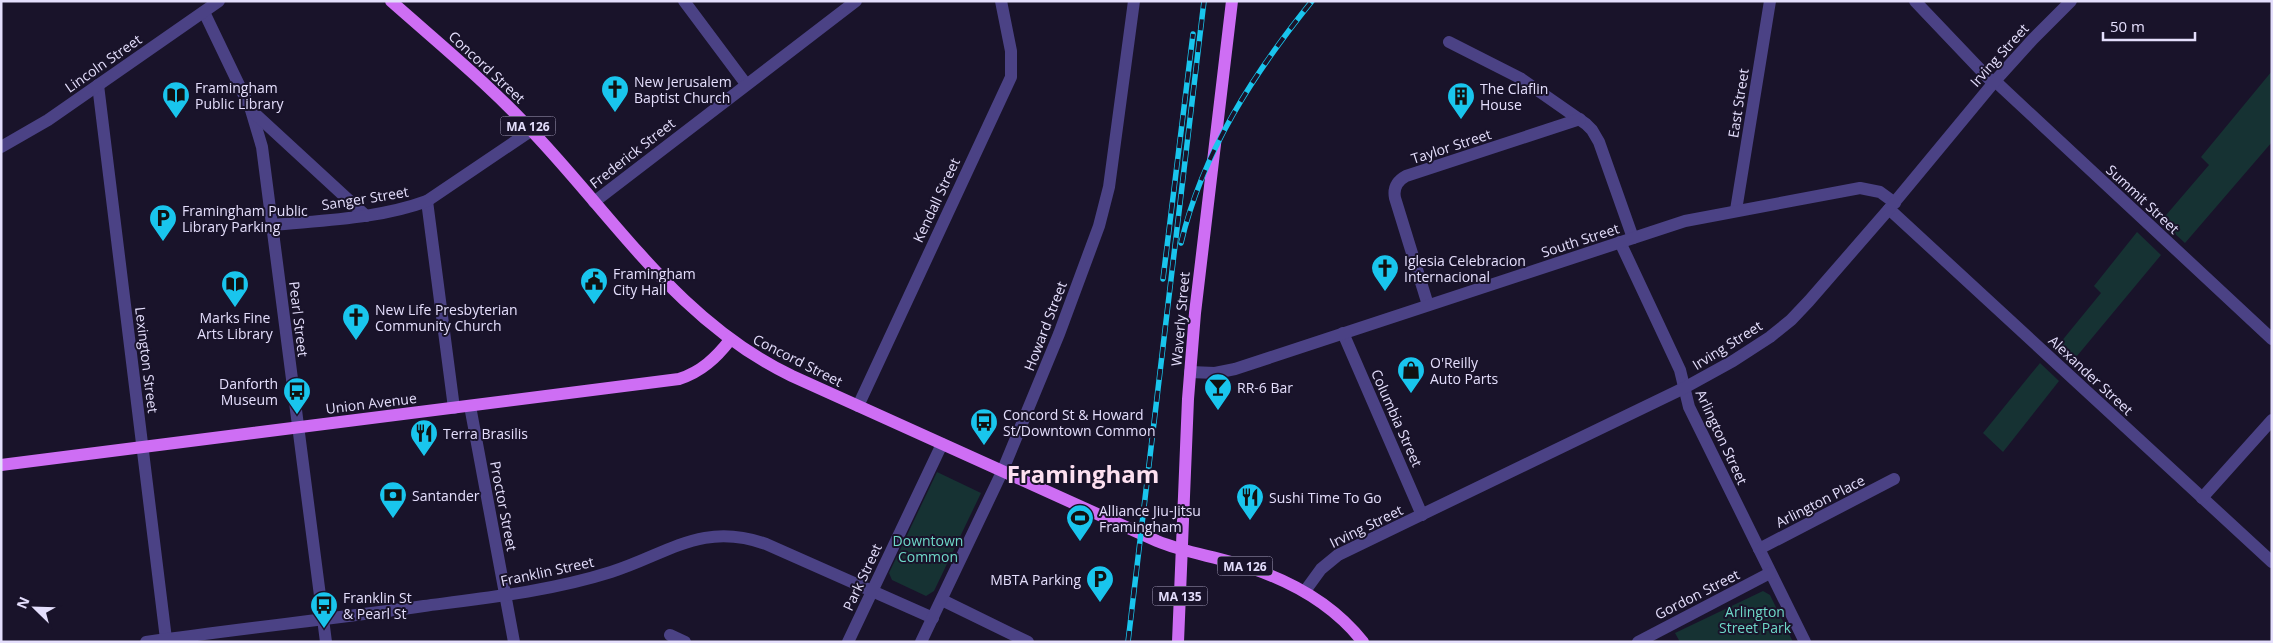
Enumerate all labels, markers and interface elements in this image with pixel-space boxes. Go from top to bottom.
scale bar [2103,10,2196,42]
text: 50 m [2110,16,2145,36]
street label: Irving Street [1965,19,2033,91]
street label: Concord Street [445,27,529,107]
street label: Lincoln Street [61,30,145,96]
street label: East Street [1723,67,1753,139]
place label: New Jerusalem Baptist Church [634,72,732,107]
church icon: New Jerusalem Baptist Church [600,74,630,113]
place label: Framingham Public Library [195,78,285,113]
place label: The Claflin House [1480,79,1548,114]
library icon: Framingham Public Library [161,80,191,119]
building icon: The Claflin House [1446,81,1476,120]
street label: Frederick Street [585,114,679,192]
road number: MA 126 [500,116,556,136]
street label: Taylor Street [1409,124,1493,168]
street label: Kendall Street [908,155,964,245]
street label: Summit Street [2102,160,2184,238]
street label: Sanger Street [320,182,410,214]
place label: Framingham Public Library Parking [182,201,308,236]
parking icon: Framingham Public Library Parking [148,203,178,242]
street label: South Street [1539,218,1621,262]
place label: Iglesia Celebracion Internacional [1404,251,1526,286]
church icon: Iglesia Celebracion Internacional [1370,253,1400,292]
place label: Framingham City Hall [613,264,696,299]
public building icon: Framingham City Hall [579,266,609,305]
library icon: Marks Fine Arts Library [220,269,250,308]
street label: Waverly Street [1166,271,1194,367]
street label: Howard Street [1019,279,1071,373]
street label: Pearl Street [285,280,313,358]
place label: New Life Presbyterian Community Church [375,300,518,335]
church icon: New Life Presbyterian Community Church [341,302,371,341]
street label: Lexington Street [131,306,163,414]
place label: Marks Fine Arts Library [197,308,274,343]
street label: Irving Street [1688,316,1766,374]
street label: Concord Street [750,329,846,391]
street label: Alexander Street [2045,331,2137,419]
place label: O'Reilly Auto Parts [1430,353,1498,388]
shop icon: O'Reilly Auto Parts [1396,355,1426,394]
street label: Columbia Street [1367,366,1427,470]
bar icon: RR-6 Bar [1203,372,1233,411]
place label: Danforth Museum [219,374,278,409]
bus stop icon: Danforth Museum [282,376,312,415]
place label: RR-6 Bar [1237,378,1293,397]
street label: Arlington Street [1692,387,1752,487]
street label: Union Avenue [324,388,418,418]
place label: Concord St & Howard St/Downtown Common [1003,405,1155,440]
bus stop icon: Concord St & Howard St/Downtown Common [969,407,999,446]
restaurant icon: Terra Brasilis [409,418,439,457]
place label: Terra Brasilis [443,424,528,443]
district label: Framingham [1007,457,1159,490]
street label: Proctor Street [486,459,522,553]
street label: Arlington Place [1772,470,1868,532]
bank icon: Santander [378,480,408,519]
restaurant icon: Sushi Time To Go [1235,482,1265,521]
place label: Santander [412,486,480,505]
place label: Sushi Time To Go [1269,488,1382,507]
street label: Irving Street [1326,500,1406,552]
place label: Alliance Jiu-Jitsu Framingham [1099,501,1201,536]
sports icon: Alliance Jiu-Jitsu Framingham [1065,503,1095,542]
park label: Downtown Common [893,531,963,566]
street label: Park Street [838,540,886,614]
street label: Franklin Street [499,552,595,590]
road number: MA 126 [1218,556,1272,576]
parking icon: MBTA Parking [1085,564,1115,603]
street label: Gordon Street [1651,565,1743,623]
place label: MBTA Parking [990,570,1081,589]
north arrow [10,583,60,633]
road number: MA 135 [1152,586,1208,606]
place label: Franklin St & Pearl St [343,588,412,623]
bus stop icon: Franklin St & Pearl St [309,590,339,629]
text: N [12,594,34,612]
park label: Arlington Street Park [1719,602,1792,637]

